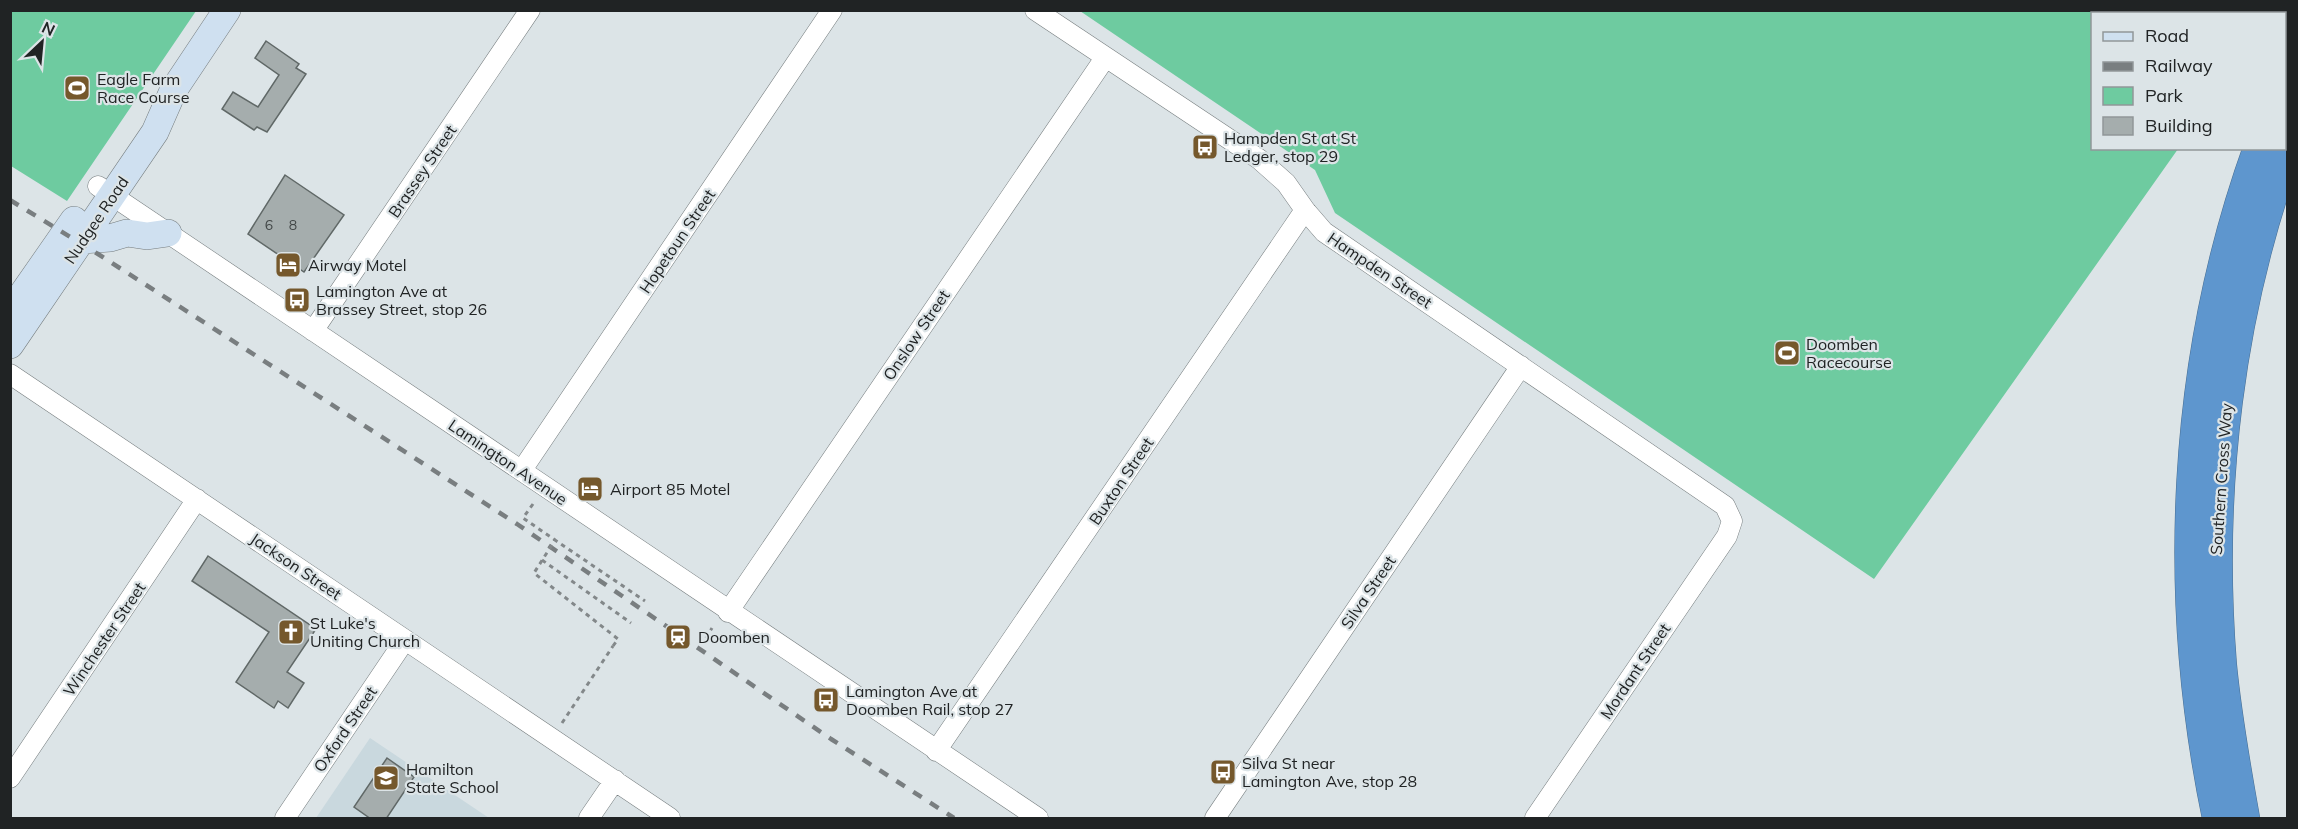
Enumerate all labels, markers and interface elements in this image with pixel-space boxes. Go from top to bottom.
north arrow [12,12,72,72]
legend [2091,12,2286,150]
text: N [39,17,58,40]
text: Road [2145,24,2189,47]
text: Railway [2145,54,2213,77]
place label: Eagle Farm Race Course [97,69,189,107]
sports icon: Eagle Farm Race Course [62,73,92,103]
text: Park [2145,84,2184,107]
text: Building [2145,114,2213,137]
street label: Brassey Street [384,120,461,221]
place label: Hampden St at St Ledger, stop 29 [1224,128,1356,166]
bus stop icon: Hampden St at St Ledger, stop 29 [1190,132,1220,162]
street label: Nudgee Road [59,172,133,268]
street label: Hopetoun Street [635,185,719,297]
house number: 6 [265,216,273,234]
house number: 8 [289,216,297,234]
street label: Hampden Street [1324,228,1436,313]
hotel icon: Airway Motel [273,250,303,280]
place label: Airway Motel [308,255,407,275]
place label: Lamington Ave at Brassey Street, stop 26 [316,281,487,319]
bus stop icon: Lamington Ave at Brassey Street, stop 26 [282,285,312,315]
street label: Onslow Street [878,286,954,384]
place label: Doomben Racecourse [1806,334,1892,372]
sports icon: Doomben Racecourse [1772,338,1802,368]
street label: Southern Cross Way [2206,402,2236,556]
street label: Lamington Avenue [445,415,571,509]
street label: Buxton Street [1084,433,1158,529]
hotel icon: Airport 85 Motel [575,474,605,504]
place label: Airport 85 Motel [610,479,730,499]
street label: Jackson Street [247,528,346,604]
street label: Silva Street [1336,551,1400,632]
street label: Winchester Street [58,578,150,700]
place label: St Luke's Uniting Church [310,613,420,651]
church icon: St Luke's Uniting Church [276,617,306,647]
street label: Mordant Street [1596,619,1675,723]
station icon: Doomben [663,622,693,652]
place label: Doomben [698,627,770,647]
place label: Lamington Ave at Doomben Rail, stop 27 [846,681,1014,719]
street label: Oxford Street [309,682,381,776]
bus stop icon: Lamington Ave at Doomben Rail, stop 27 [811,685,841,715]
place label: Silva St near Lamington Ave, stop 28 [1242,753,1417,791]
bus stop icon: Silva St near Lamington Ave, stop 28 [1208,757,1238,787]
place label: Hamilton State School [406,759,499,797]
school or university icon: Hamilton State School [371,763,401,793]

